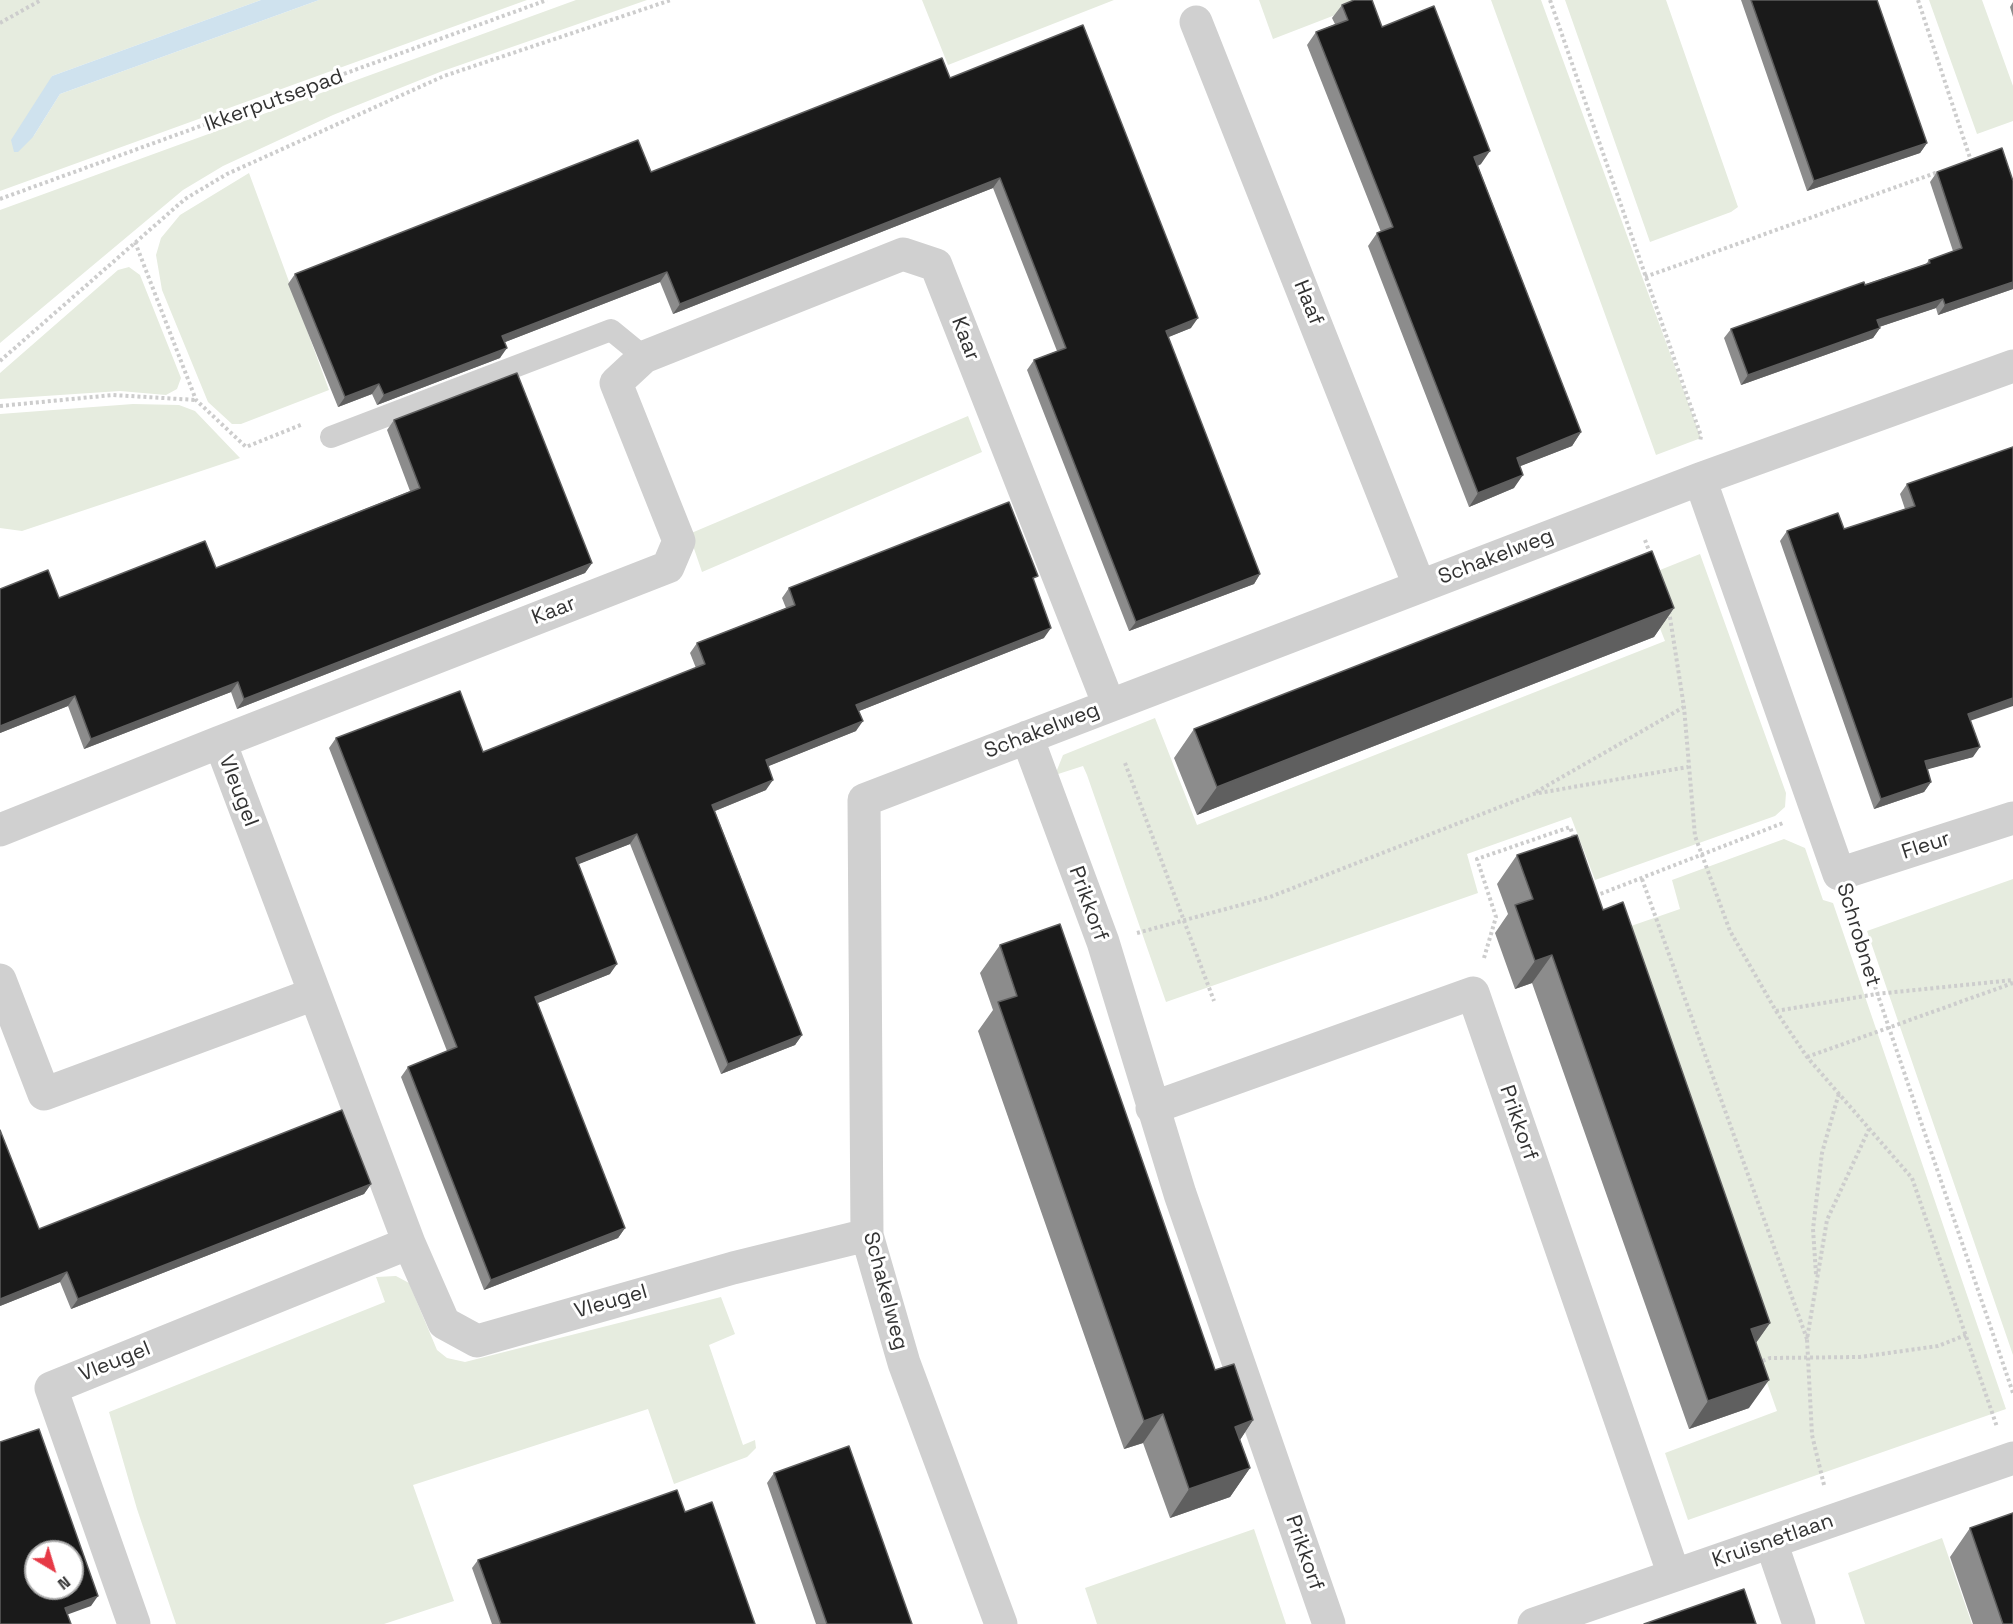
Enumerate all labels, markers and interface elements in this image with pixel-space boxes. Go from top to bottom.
street label: Ikkerputsepad [201,64,347,138]
street label: Haaf [1288,277,1328,329]
street label: Kaar [945,314,985,364]
street label: Schakelweg [1435,524,1557,590]
street label: Kaar [529,591,579,631]
street label: Schakelweg [981,698,1103,764]
street label: Vleugel [213,752,263,830]
street label: Fleur [1898,826,1954,866]
street label: Prikkorf [1063,863,1113,945]
street label: Schrobnet [1830,880,1886,990]
street label: Prikkorf [1493,1082,1543,1164]
street label: Schakelweg [857,1229,913,1353]
street label: Vleugel [572,1280,650,1324]
street label: Vleugel [76,1336,154,1388]
street label: Kruisnetlaan [1709,1508,1837,1574]
street label: Prikkorf [1279,1512,1329,1594]
north arrow [24,1540,84,1600]
text: N [53,1571,75,1595]

